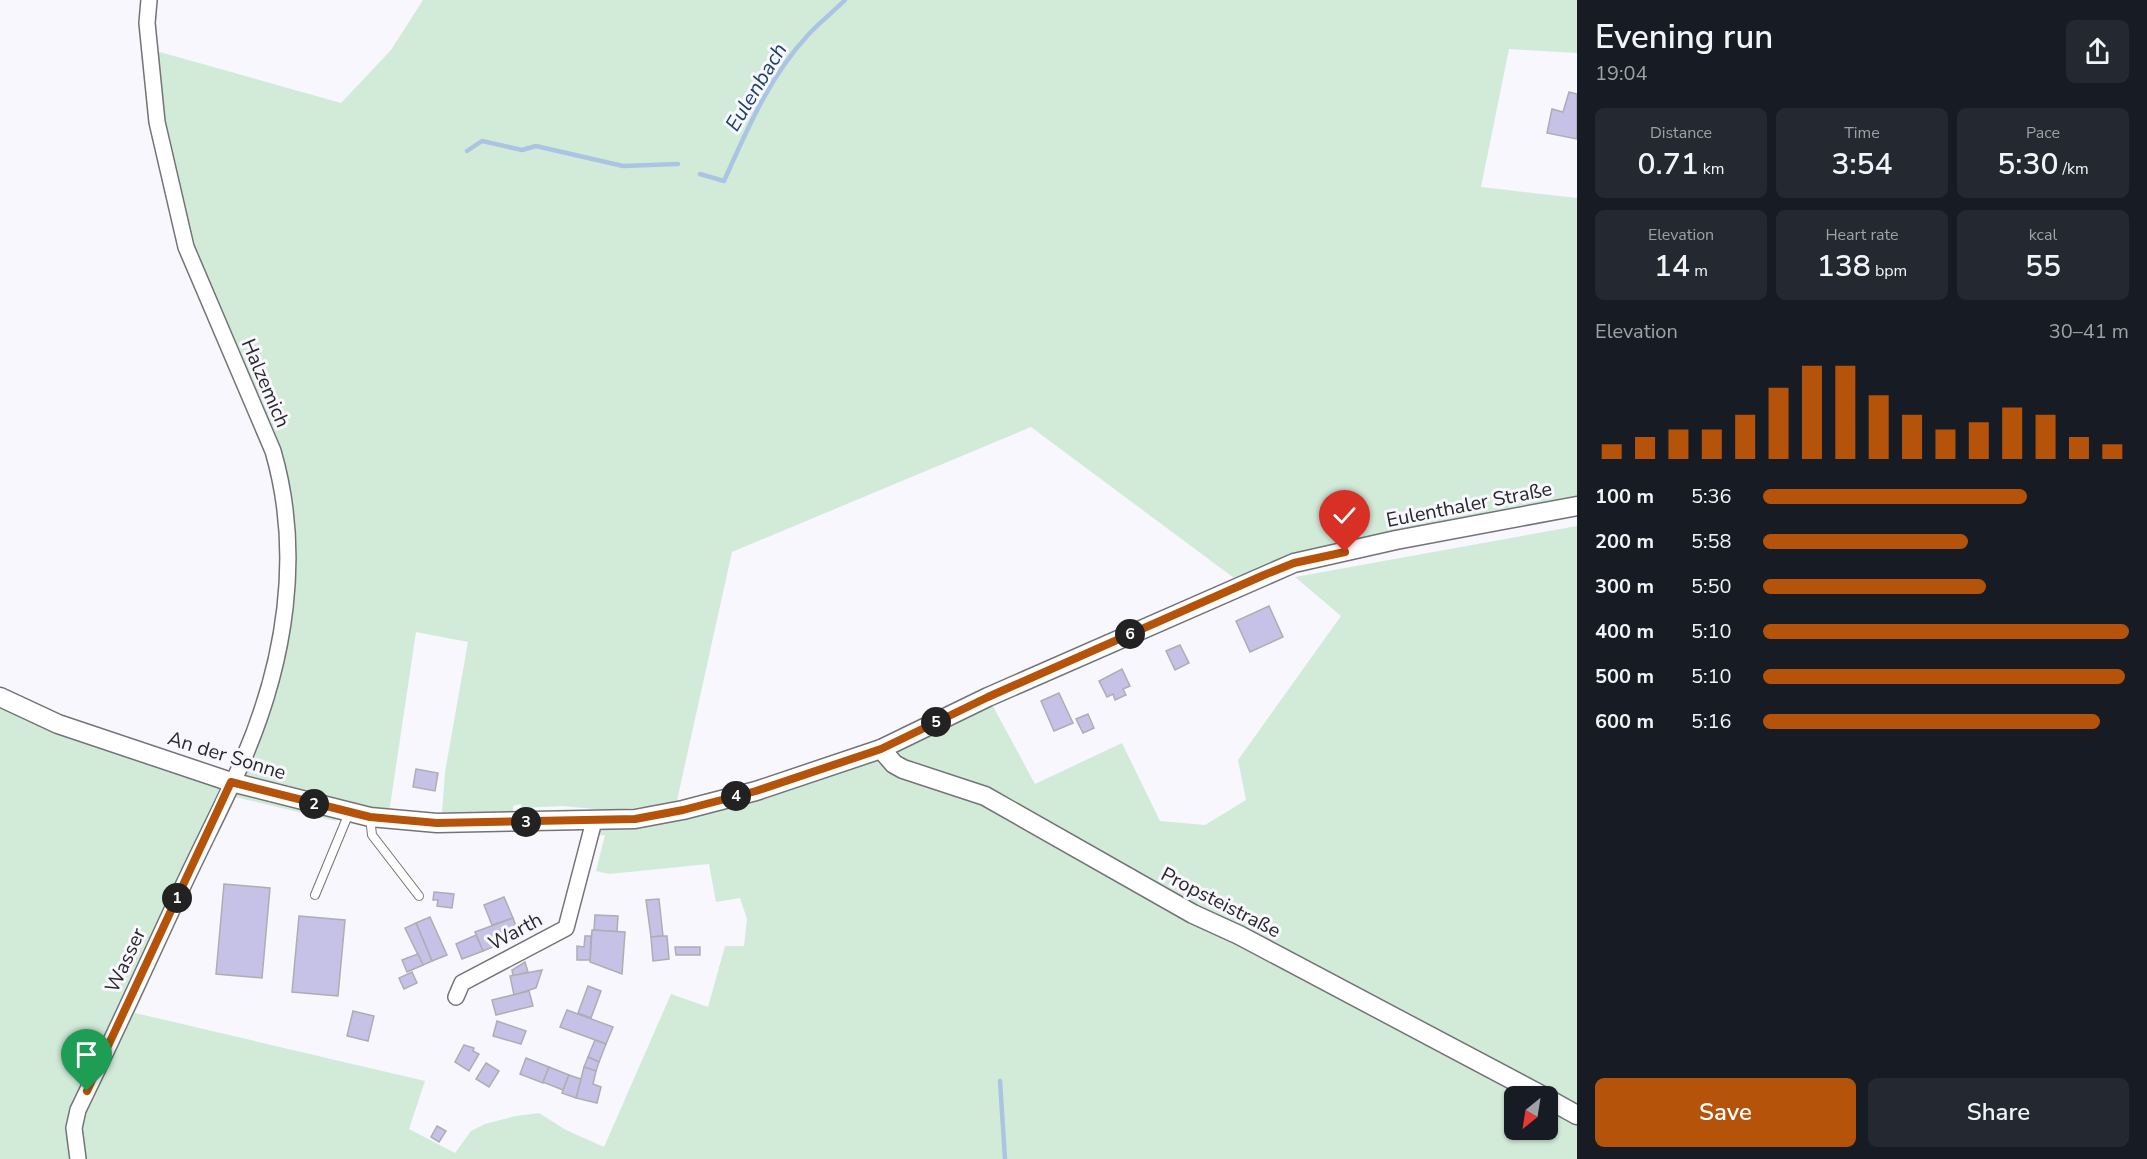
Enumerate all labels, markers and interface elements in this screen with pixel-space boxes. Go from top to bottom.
text: Evening run [1595,15,1773,60]
button: share [2066,20,2129,83]
water label: Eulenbach [719,38,793,136]
text: 19:04 [1595,60,1648,87]
text: Distance [1650,122,1712,144]
text: Time [1844,122,1880,144]
text: Pace [2026,122,2060,144]
text: 0.71 [1638,144,1699,185]
text: 3:54 [1831,144,1893,185]
text: 5:30 [1997,144,2058,185]
text: km [1699,158,1724,180]
text: /km [2058,158,2089,180]
text: Elevation [1648,224,1714,246]
text: Heart rate [1825,224,1899,246]
text: kcal [2029,224,2057,246]
text: 14 [1654,246,1690,287]
text: 138 [1817,246,1871,287]
text: 55 [2025,246,2061,287]
text: m [1690,260,1708,282]
text: bpm [1871,260,1907,282]
text: Elevation [1595,318,1678,345]
text: 30–41 m [2049,318,2129,345]
street label: Halzemich [235,335,296,432]
street label: Eulenthaler Straße [1384,475,1554,534]
text: 100 m [1595,483,1654,510]
text: 5:36 [1691,483,1732,510]
pin [1319,490,1370,552]
icon: check [1328,499,1361,532]
text: 200 m [1595,528,1654,555]
text: 5:58 [1691,528,1732,555]
text: 300 m [1595,573,1654,600]
text: 5:50 [1691,573,1732,600]
text: 400 m [1595,618,1654,645]
text: 5:10 [1691,618,1732,645]
pin: 6 [1115,619,1145,649]
text: 6 [1125,623,1135,645]
text: 500 m [1595,663,1654,690]
text: 5:10 [1691,663,1732,690]
pin: 5 [921,707,951,737]
text: 600 m [1595,708,1654,735]
text: 5:16 [1691,708,1732,735]
text: 5 [931,711,941,733]
street label: An der Sonne [164,725,289,786]
pin: 4 [721,781,751,811]
text: 4 [731,785,741,807]
pin: 2 [299,789,329,819]
text: 2 [309,793,319,815]
pin: 3 [511,807,541,837]
text: 3 [521,811,531,833]
street label: Propsteistraße [1156,861,1285,944]
pin: 1 [162,883,192,913]
text: 1 [172,887,182,909]
street label: Warth [483,906,547,957]
street label: Wasser [99,923,152,997]
pin [61,1029,112,1091]
icon: arrive [70,1038,103,1071]
button: Save [1595,1078,1856,1147]
button: Share [1868,1078,2129,1147]
north arrow [1504,1086,1558,1140]
map controls [1504,1086,1558,1140]

